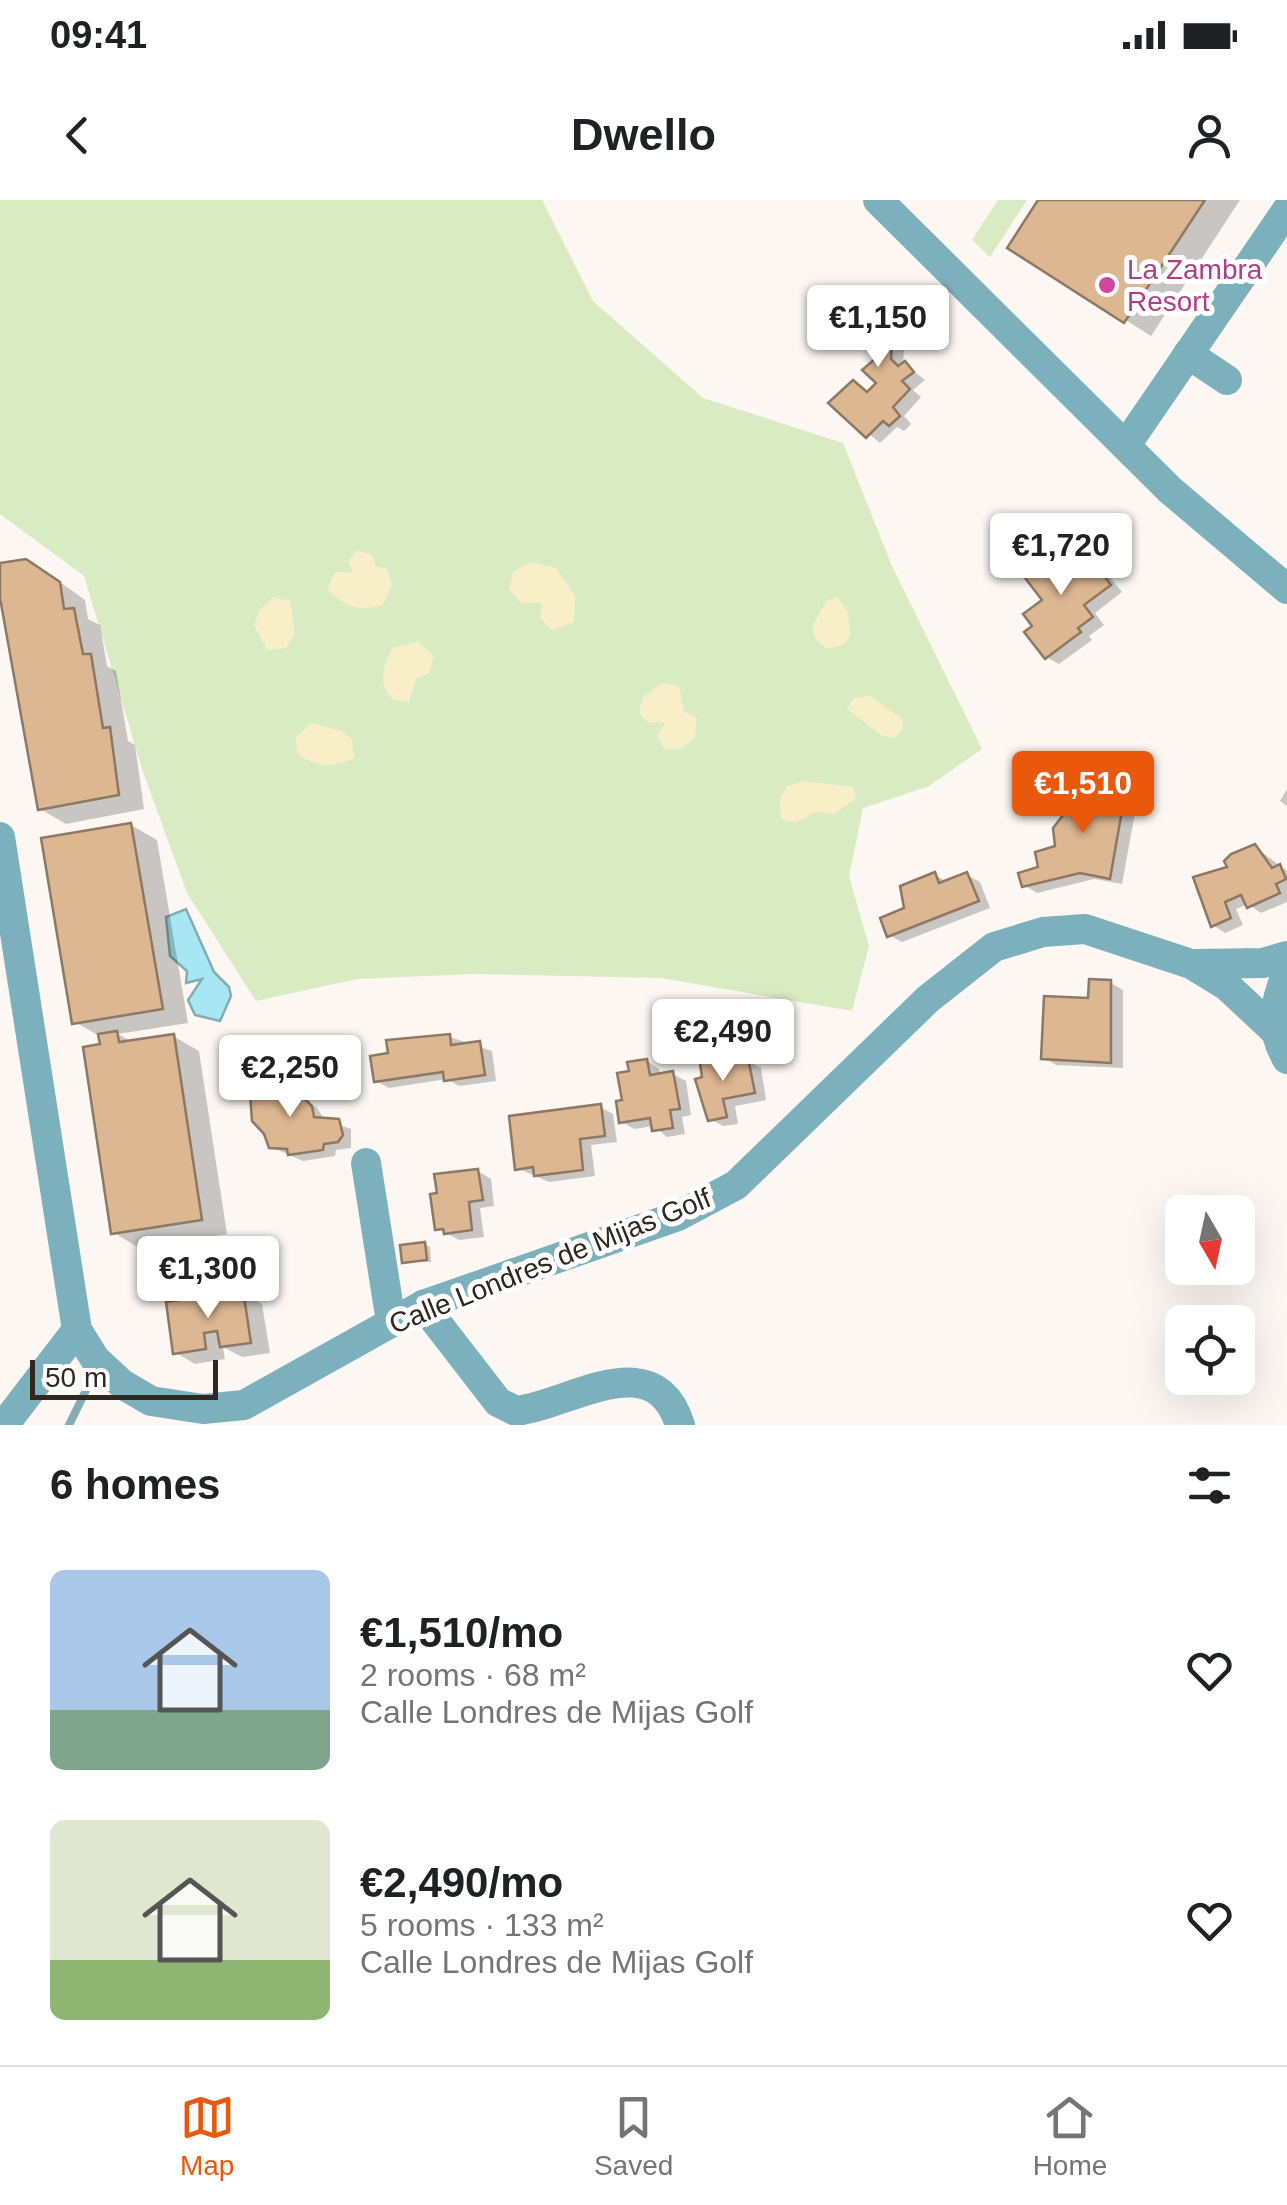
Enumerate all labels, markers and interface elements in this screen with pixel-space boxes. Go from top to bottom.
text: 09:41 [50,14,147,56]
icon: back [50,108,105,163]
icon: person [1182,108,1237,163]
text: Dwello [571,109,716,160]
place label: La Zambra Resort [1127,254,1263,317]
marker: La Zambra Resort [1096,274,1118,296]
pin: €1,150 [797,285,959,370]
text: €1,150 [829,299,927,335]
pin: €1,720 [980,513,1142,598]
text: €1,720 [1012,527,1110,563]
pin: €1,510 [1002,751,1164,836]
text: €1,510 [1034,765,1132,801]
pin: €2,490 [642,999,804,1084]
text: €2,490 [674,1013,772,1049]
pin: €2,250 [209,1035,371,1120]
text: €2,250 [241,1049,339,1085]
street label: Calle Londres de Mijas Golf [385,1182,715,1340]
north arrow [1165,1195,1255,1285]
map controls [1165,1195,1255,1395]
pin: €1,300 [127,1236,289,1321]
text: €1,300 [159,1250,257,1286]
button: locate [1165,1305,1255,1395]
scale bar [30,1355,218,1400]
text: 50 m [45,1362,107,1393]
icon: filters [1182,1458,1237,1513]
text: 6 homes [50,1461,220,1508]
text: €1,510/mo [360,1609,563,1656]
icon: home [130,1610,250,1730]
icon: heart [1182,1643,1237,1698]
text: 2 rooms · 68 m² [360,1657,586,1693]
text: Calle Londres de Mijas Golf [360,1694,753,1730]
text: €2,490/mo [360,1859,563,1906]
icon: home [130,1860,250,1980]
icon: heart [1182,1893,1237,1948]
text: 5 rooms · 133 m² [360,1907,604,1943]
text: Calle Londres de Mijas Golf [360,1944,753,1980]
tab: Map [180,2090,235,2182]
tab: Saved [594,2090,673,2182]
tab: Home [1033,2090,1107,2182]

